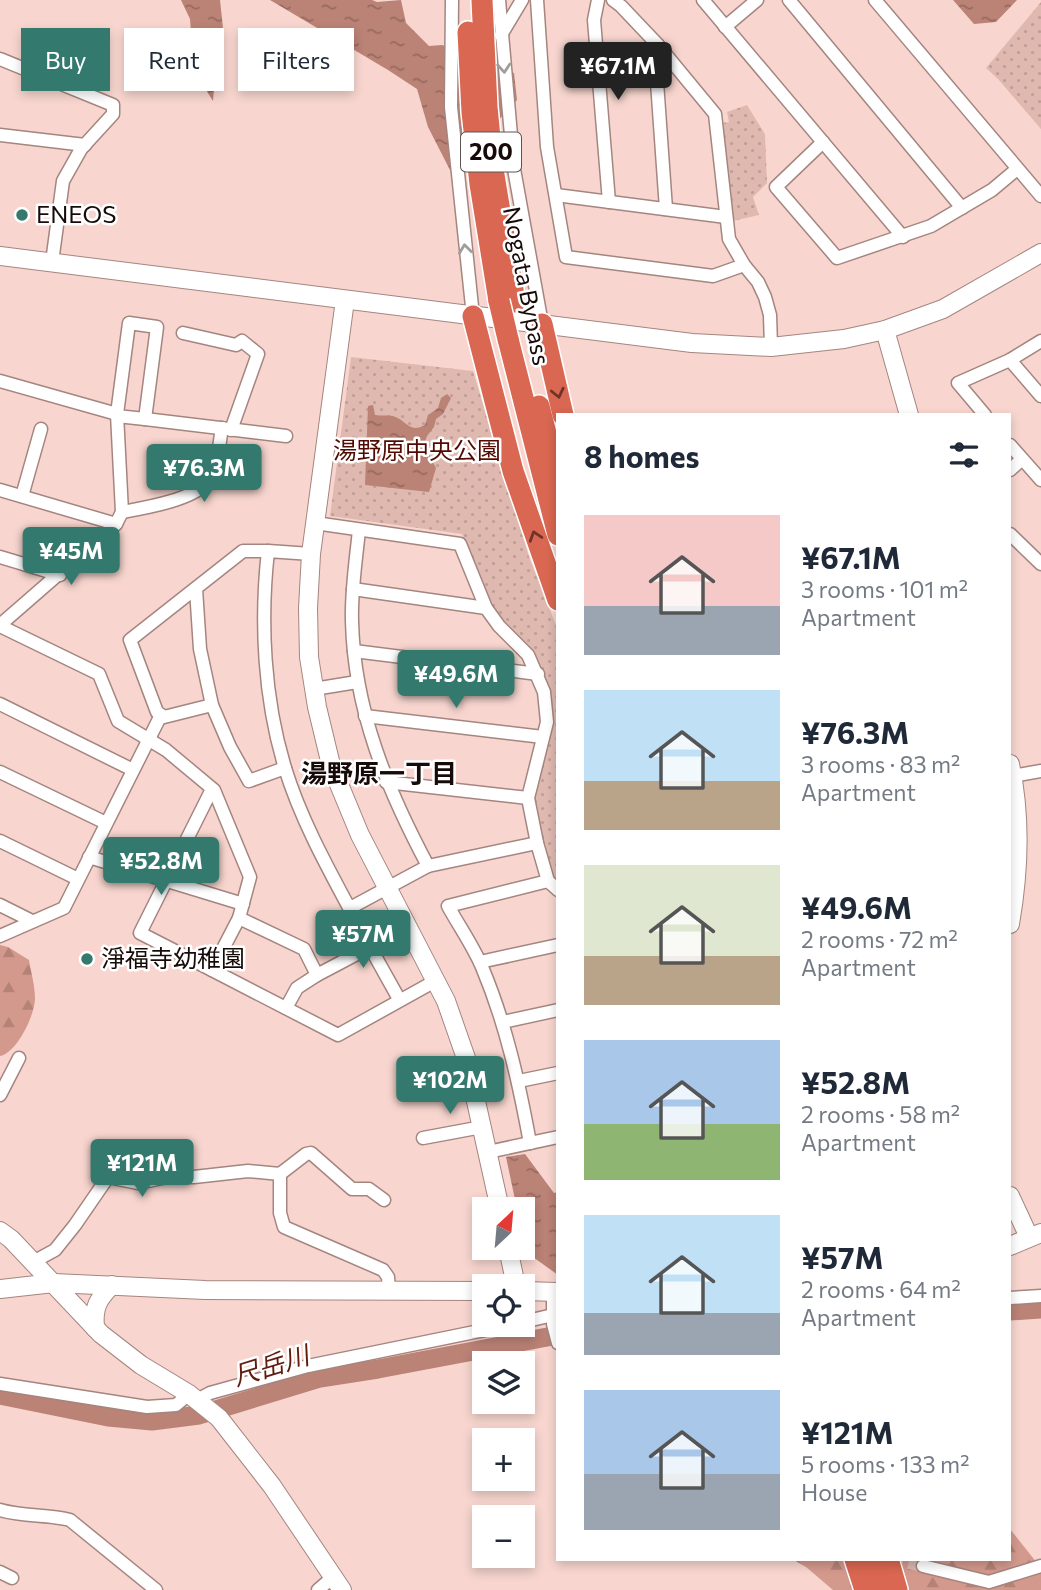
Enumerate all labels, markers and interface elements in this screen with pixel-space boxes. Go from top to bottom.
chip: Buy [21,28,110,91]
chip: Rent [124,28,224,91]
chip: Filters [238,28,354,91]
pin: ¥67.1M [561,42,675,102]
text: ¥67.1M [580,51,656,79]
one-way arrow [496,63,511,74]
road number: 200 [461,132,521,172]
place label: ENEOS [36,199,116,228]
street label: Nogata Bypass [498,204,557,368]
marker: ENEOS [14,207,30,223]
one-way arrow [458,243,473,254]
one-way arrow [550,387,564,399]
park label: 湯野原中央公園 [333,435,501,464]
icon: filters [945,436,983,474]
text: 8 homes [584,437,700,474]
pin: ¥76.3M [147,444,261,504]
text: ¥76.3M [163,453,245,481]
pin: ¥45M [30,528,112,587]
one-way arrow [529,531,543,543]
text: ¥45M [39,536,103,564]
text: ¥67.1M [801,538,901,575]
icon: home [640,543,724,627]
text: 3 rooms · 101 m² [801,575,968,603]
text: Apartment [801,603,916,631]
pin: ¥49.6M [399,650,513,710]
text: ¥49.6M [413,659,499,687]
text: ¥76.3M [801,713,909,750]
icon: home [640,718,724,802]
text: 3 rooms · 83 m² [801,750,960,778]
district label: 湯野原一丁目 [301,757,457,788]
text: Apartment [801,778,916,806]
pin: ¥52.8M [104,838,218,897]
text: ¥52.8M [119,846,203,874]
text: ¥49.6M [801,888,912,925]
icon: home [640,893,724,977]
pin: ¥57M [322,911,404,970]
text: ¥57M [331,919,395,947]
text: 2 rooms · 72 m² [801,925,958,953]
place label: 淨福寺幼稚園 [101,943,245,972]
marker: 淨福寺幼稚園 [79,951,95,967]
text: Apartment [801,953,916,981]
pin: ¥102M [401,1056,499,1116]
text: ¥52.8M [801,1063,910,1100]
text: ¥102M [412,1065,488,1093]
icon: home [640,1068,724,1152]
text: 2 rooms · 58 m² [801,1100,960,1128]
text: Apartment [801,1128,916,1156]
pin: ¥121M [93,1140,191,1199]
text: ¥121M [107,1148,177,1176]
north arrow [472,1197,536,1260]
map controls [472,1197,535,1568]
text: ¥57M [801,1238,883,1275]
icon: home [640,1243,724,1327]
button: locate [472,1274,535,1337]
text: 2 rooms · 64 m² [801,1275,961,1303]
text: Apartment [801,1303,916,1331]
water label: 尺岳川 [229,1337,315,1391]
button: layers [472,1351,535,1414]
text: ¥121M [801,1413,893,1450]
icon: home [640,1418,724,1502]
button: + [472,1428,535,1491]
text: 5 rooms · 133 m² [801,1450,969,1478]
text: House [801,1478,867,1506]
button: − [472,1505,535,1568]

